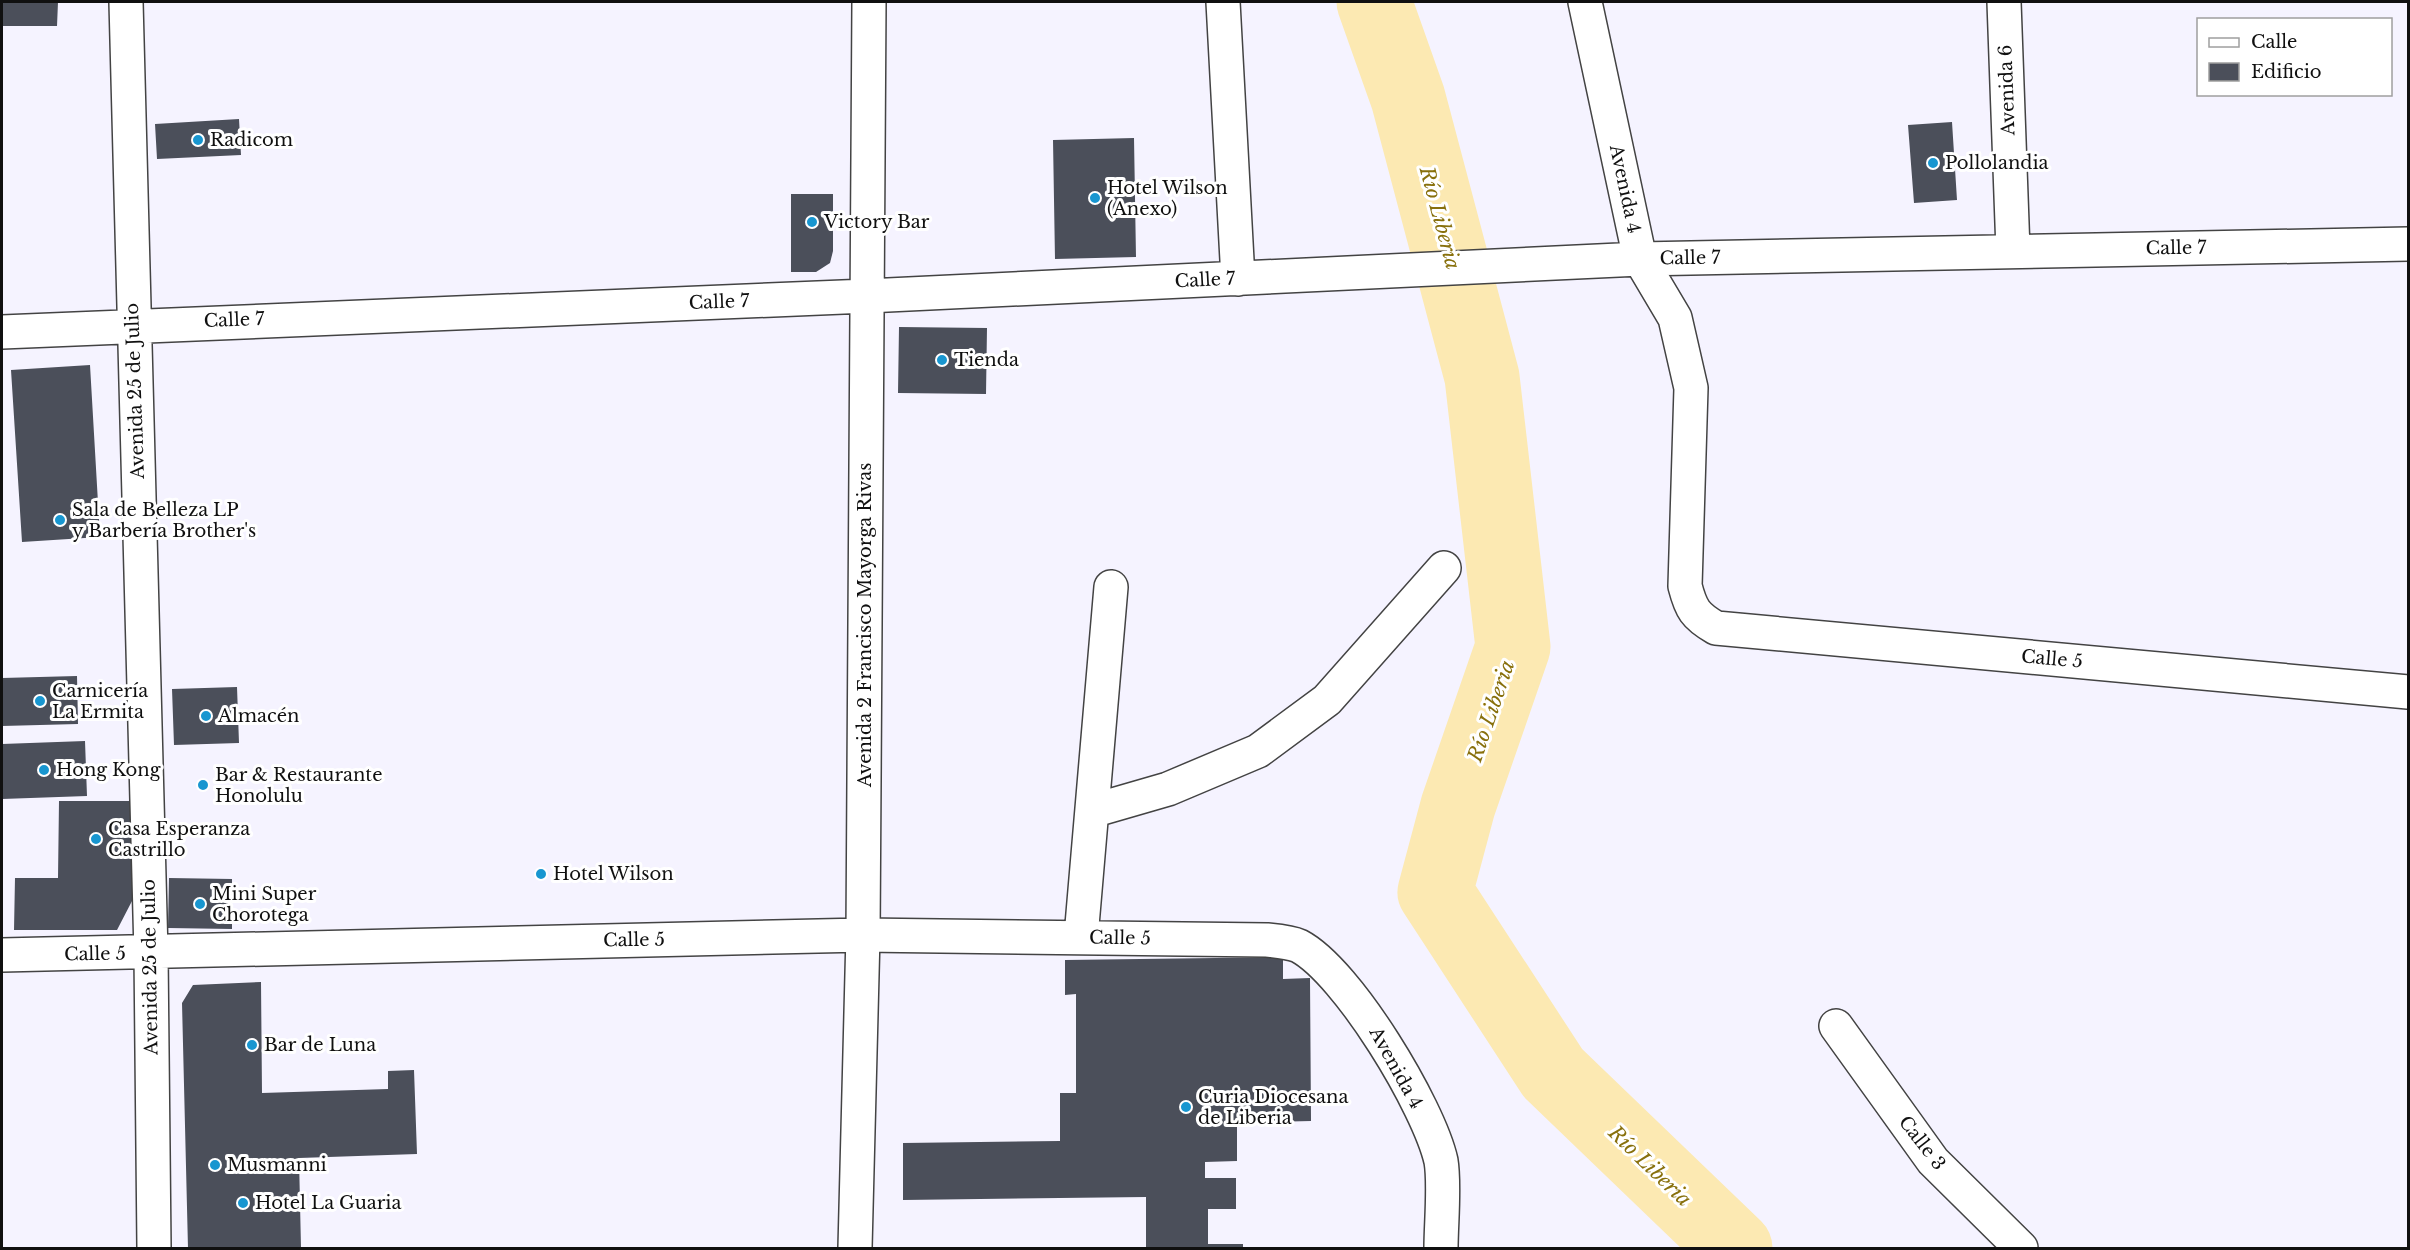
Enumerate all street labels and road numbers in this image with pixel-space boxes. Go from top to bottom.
street label: Avenida 6 [1994,44,2020,137]
street label: Avenida 4 [1605,142,1645,235]
street label: Calle 7 [2146,236,2207,260]
street label: Calle 7 [1660,246,1721,270]
street label: Calle 7 [1174,267,1237,293]
street label: Calle 7 [688,290,751,314]
street label: Avenida 25 de Julio [121,303,149,480]
street label: Calle 7 [203,308,266,332]
street label: Avenida 2 Francisco Mayorga Rivas [854,463,876,788]
street label: Calle 5 [2020,645,2084,673]
street label: Avenida 25 de Julio [137,879,163,1056]
street label: Calle 5 [1089,926,1151,950]
street label: Calle 5 [603,928,665,952]
street label: Calle 5 [64,942,126,966]
street label: Avenida 4 [1364,1022,1427,1113]
street label: Calle 3 [1894,1112,1950,1174]

